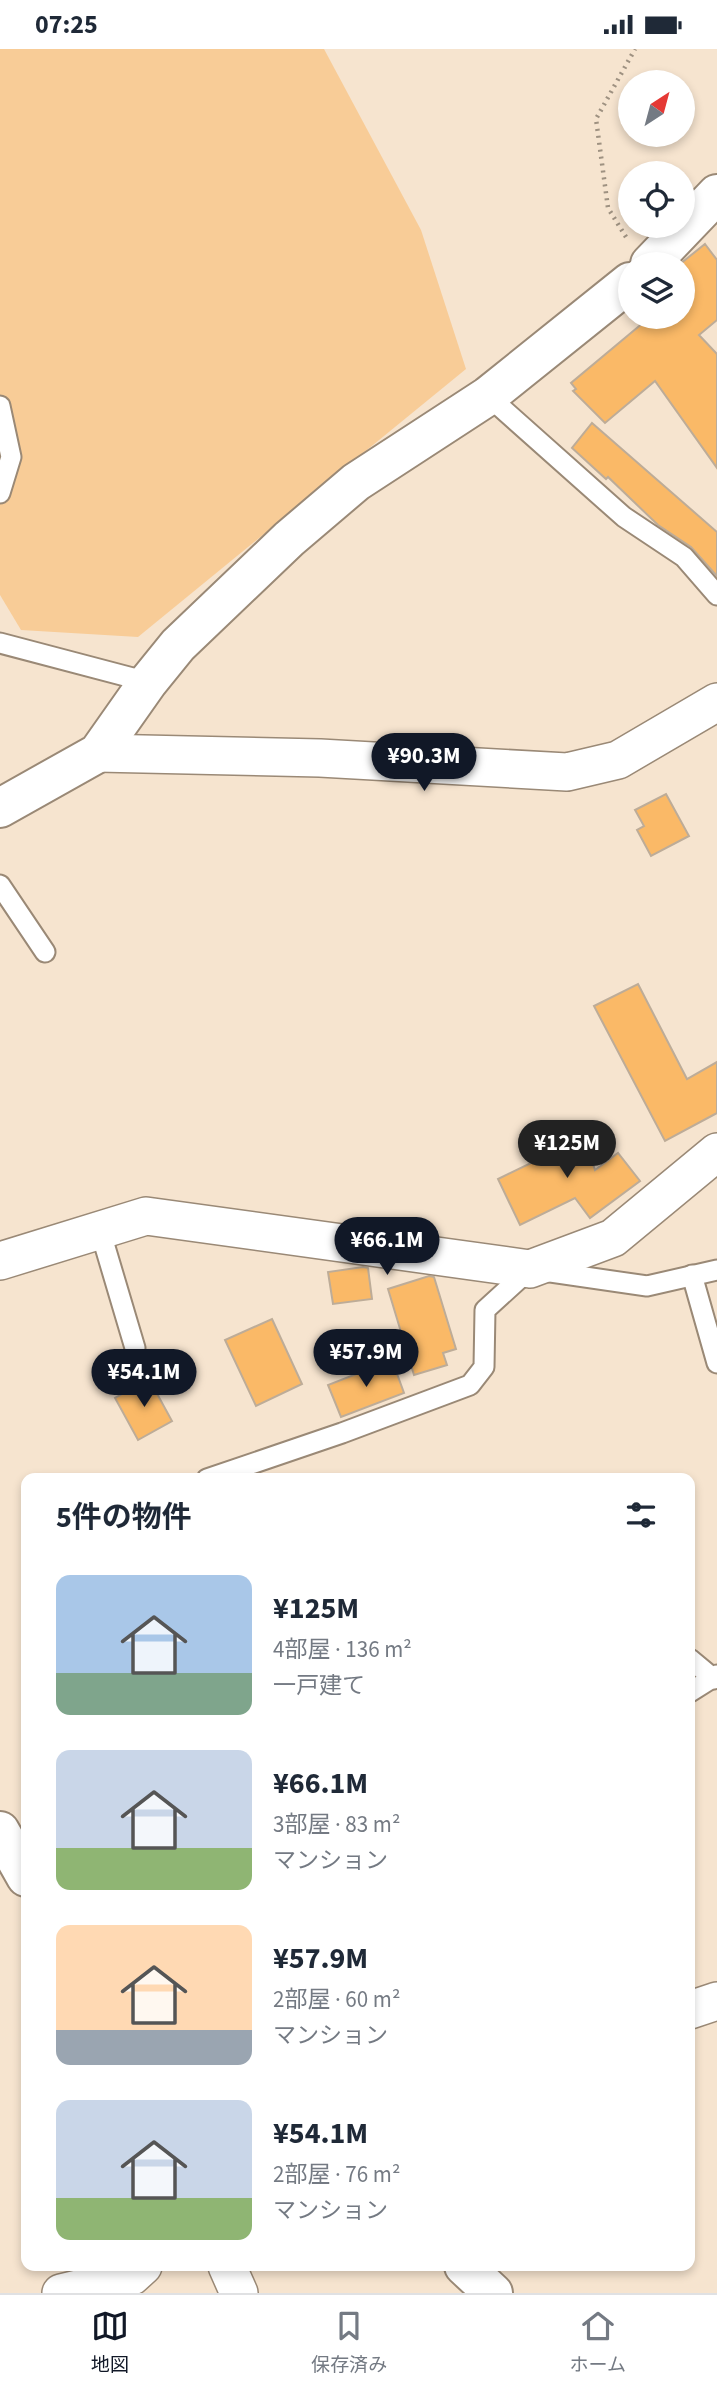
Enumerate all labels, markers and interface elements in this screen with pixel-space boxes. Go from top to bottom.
text: 07:25 [35,6,98,43]
north arrow [618,70,695,147]
map controls [618,70,695,329]
button: locate [618,161,695,238]
button: layers [618,252,695,329]
pin: ¥90.3M [367,733,481,793]
text: ¥90.3M [387,739,461,772]
pin: ¥125M [518,1121,616,1180]
text: ¥125M [534,1126,600,1159]
pin: ¥66.1M [330,1217,444,1277]
text: ¥66.1M [350,1223,424,1256]
pin: ¥57.9M [309,1329,423,1389]
text: ¥57.9M [329,1335,403,1368]
pin: ¥54.1M [87,1349,201,1409]
text: ¥54.1M [107,1355,181,1388]
text: 5件の物件 [56,1496,192,1539]
icon: filters [622,1496,660,1534]
text: ¥125M [273,1587,359,1630]
icon: home [112,1603,196,1687]
text: 4部屋 · 136 m² [273,1633,412,1666]
text: 一戸建て [273,1669,365,1702]
text: ¥66.1M [273,1762,368,1805]
icon: home [112,1778,196,1862]
text: 3部屋 · 83 m² [273,1808,400,1841]
text: マンション [273,1844,388,1877]
text: ¥57.9M [273,1937,368,1980]
icon: home [112,1953,196,2037]
text: 2部屋 · 60 m² [273,1983,400,2016]
text: マンション [273,2019,388,2052]
text: ¥54.1M [273,2112,368,2155]
icon: home [112,2128,196,2212]
text: 2部屋 · 76 m² [273,2158,400,2191]
text: マンション [273,2194,388,2227]
tab: 地図 [91,2307,129,2379]
tab: 保存済み [311,2307,387,2379]
tab: ホーム [569,2307,626,2379]

